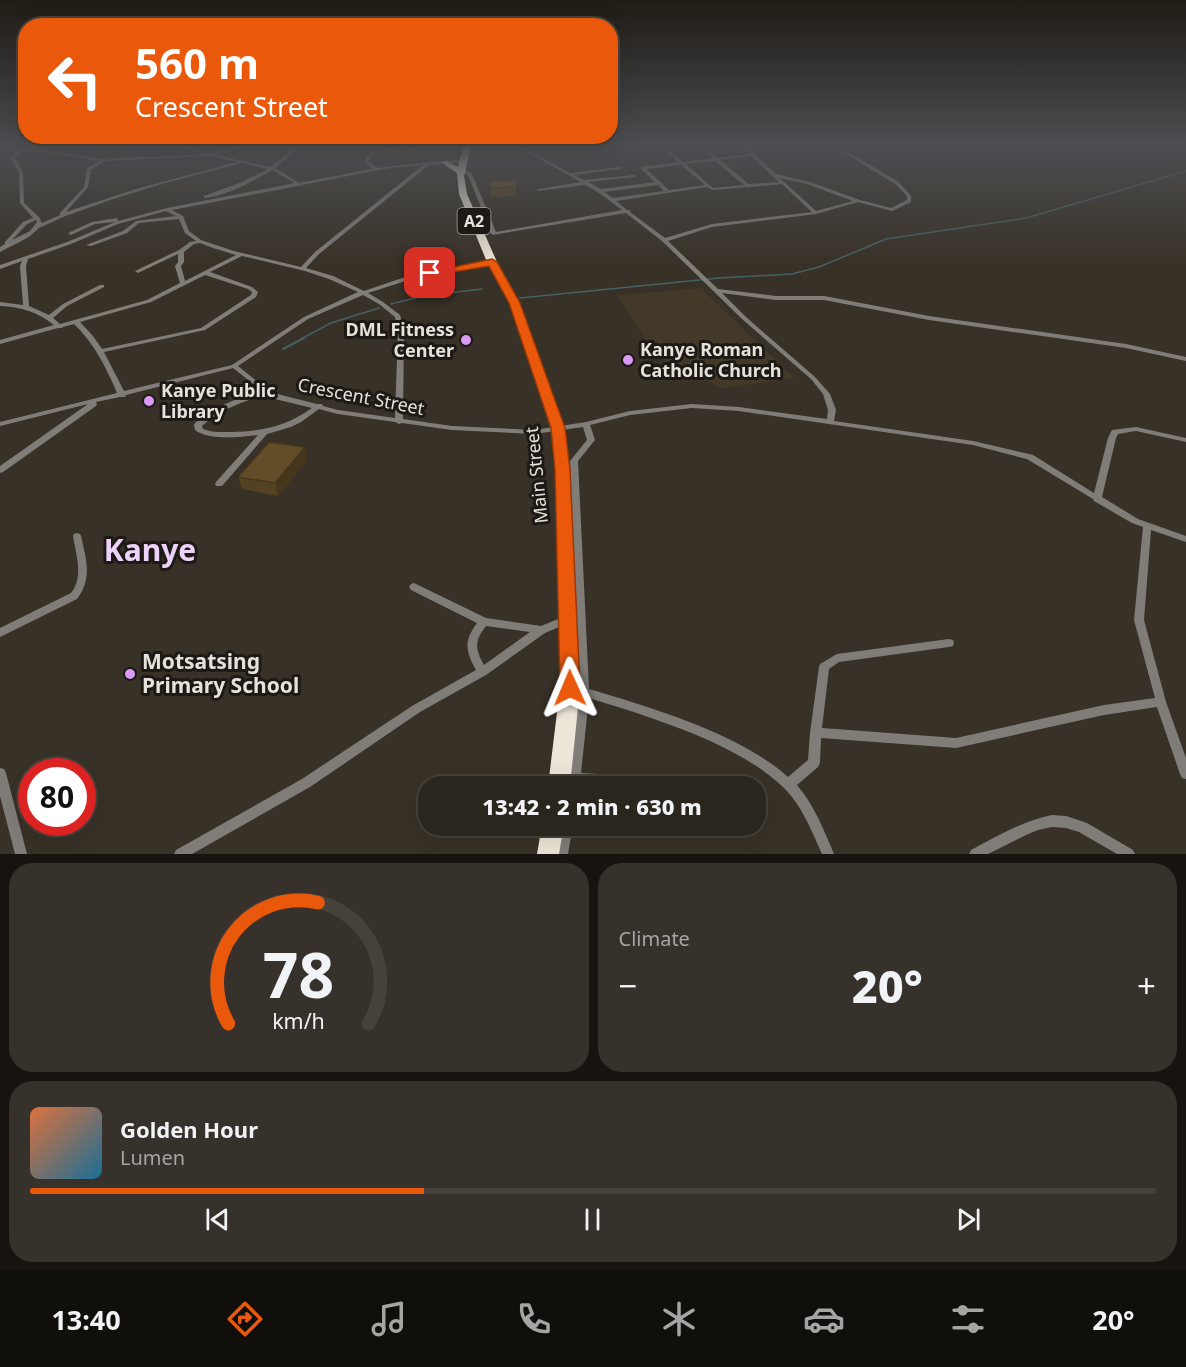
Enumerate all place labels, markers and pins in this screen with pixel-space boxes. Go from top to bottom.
pin [404,247,455,298]
place label: DML Fitness Center [346,317,454,362]
marker: DML Fitness Center [459,333,473,347]
place label: Kanye Roman Catholic Church [640,337,781,382]
marker: Kanye Roman Catholic Church [621,353,635,367]
place label: Kanye Public Library [161,378,275,423]
marker: Kanye Public Library [142,394,156,408]
place label: Motsatsing Primary School [142,647,299,699]
marker: Motsatsing Primary School [123,667,137,681]

